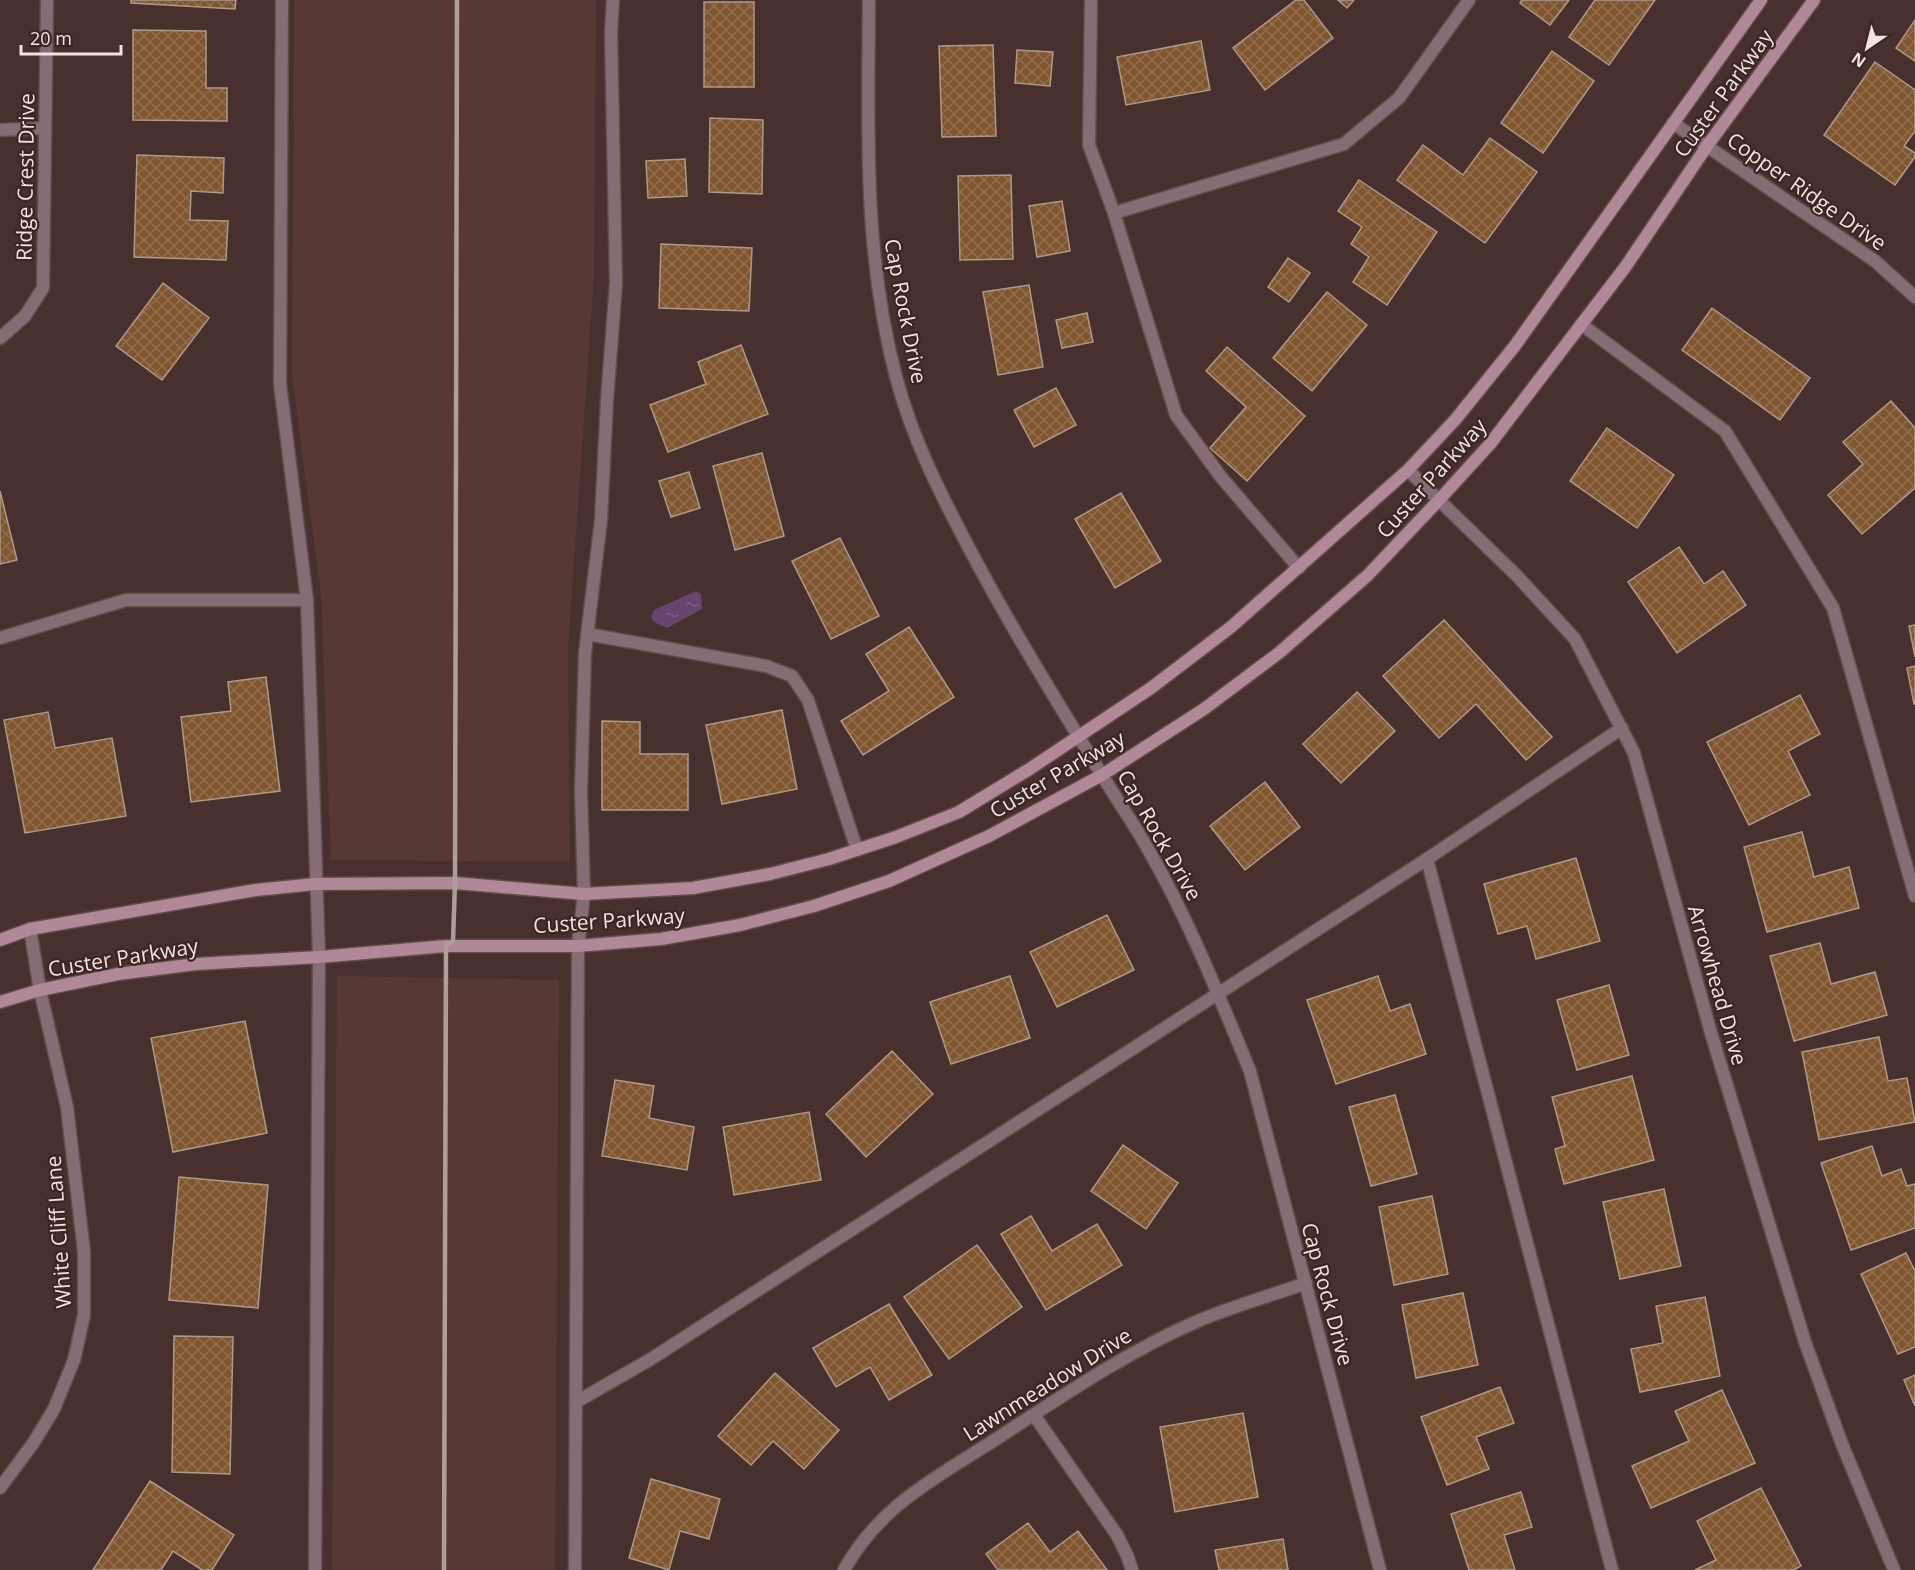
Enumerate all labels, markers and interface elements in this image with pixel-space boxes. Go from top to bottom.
scale bar [21,18,122,56]
north arrow [1837,18,1897,78]
street label: Custer Parkway [1667,23,1779,163]
text: 20 m [30,26,72,50]
text: N [1847,48,1870,73]
street label: Ridge Crest Drive [10,93,40,261]
street label: Copper Ridge Drive [1722,125,1892,257]
street label: Cap Rock Drive [878,236,934,386]
street label: Custer Parkway [1370,412,1493,544]
street label: Custer Parkway [984,724,1130,824]
street label: Cap Rock Drive [1111,764,1209,906]
street label: Custer Parkway [532,901,686,939]
street label: Arrowhead Drive [1682,902,1754,1068]
street label: Custer Parkway [46,931,201,983]
street label: White Cliff Lane [39,1155,77,1309]
street label: Cap Rock Drive [1295,1220,1361,1368]
street label: Lawnmeadow Drive [958,1321,1136,1447]

